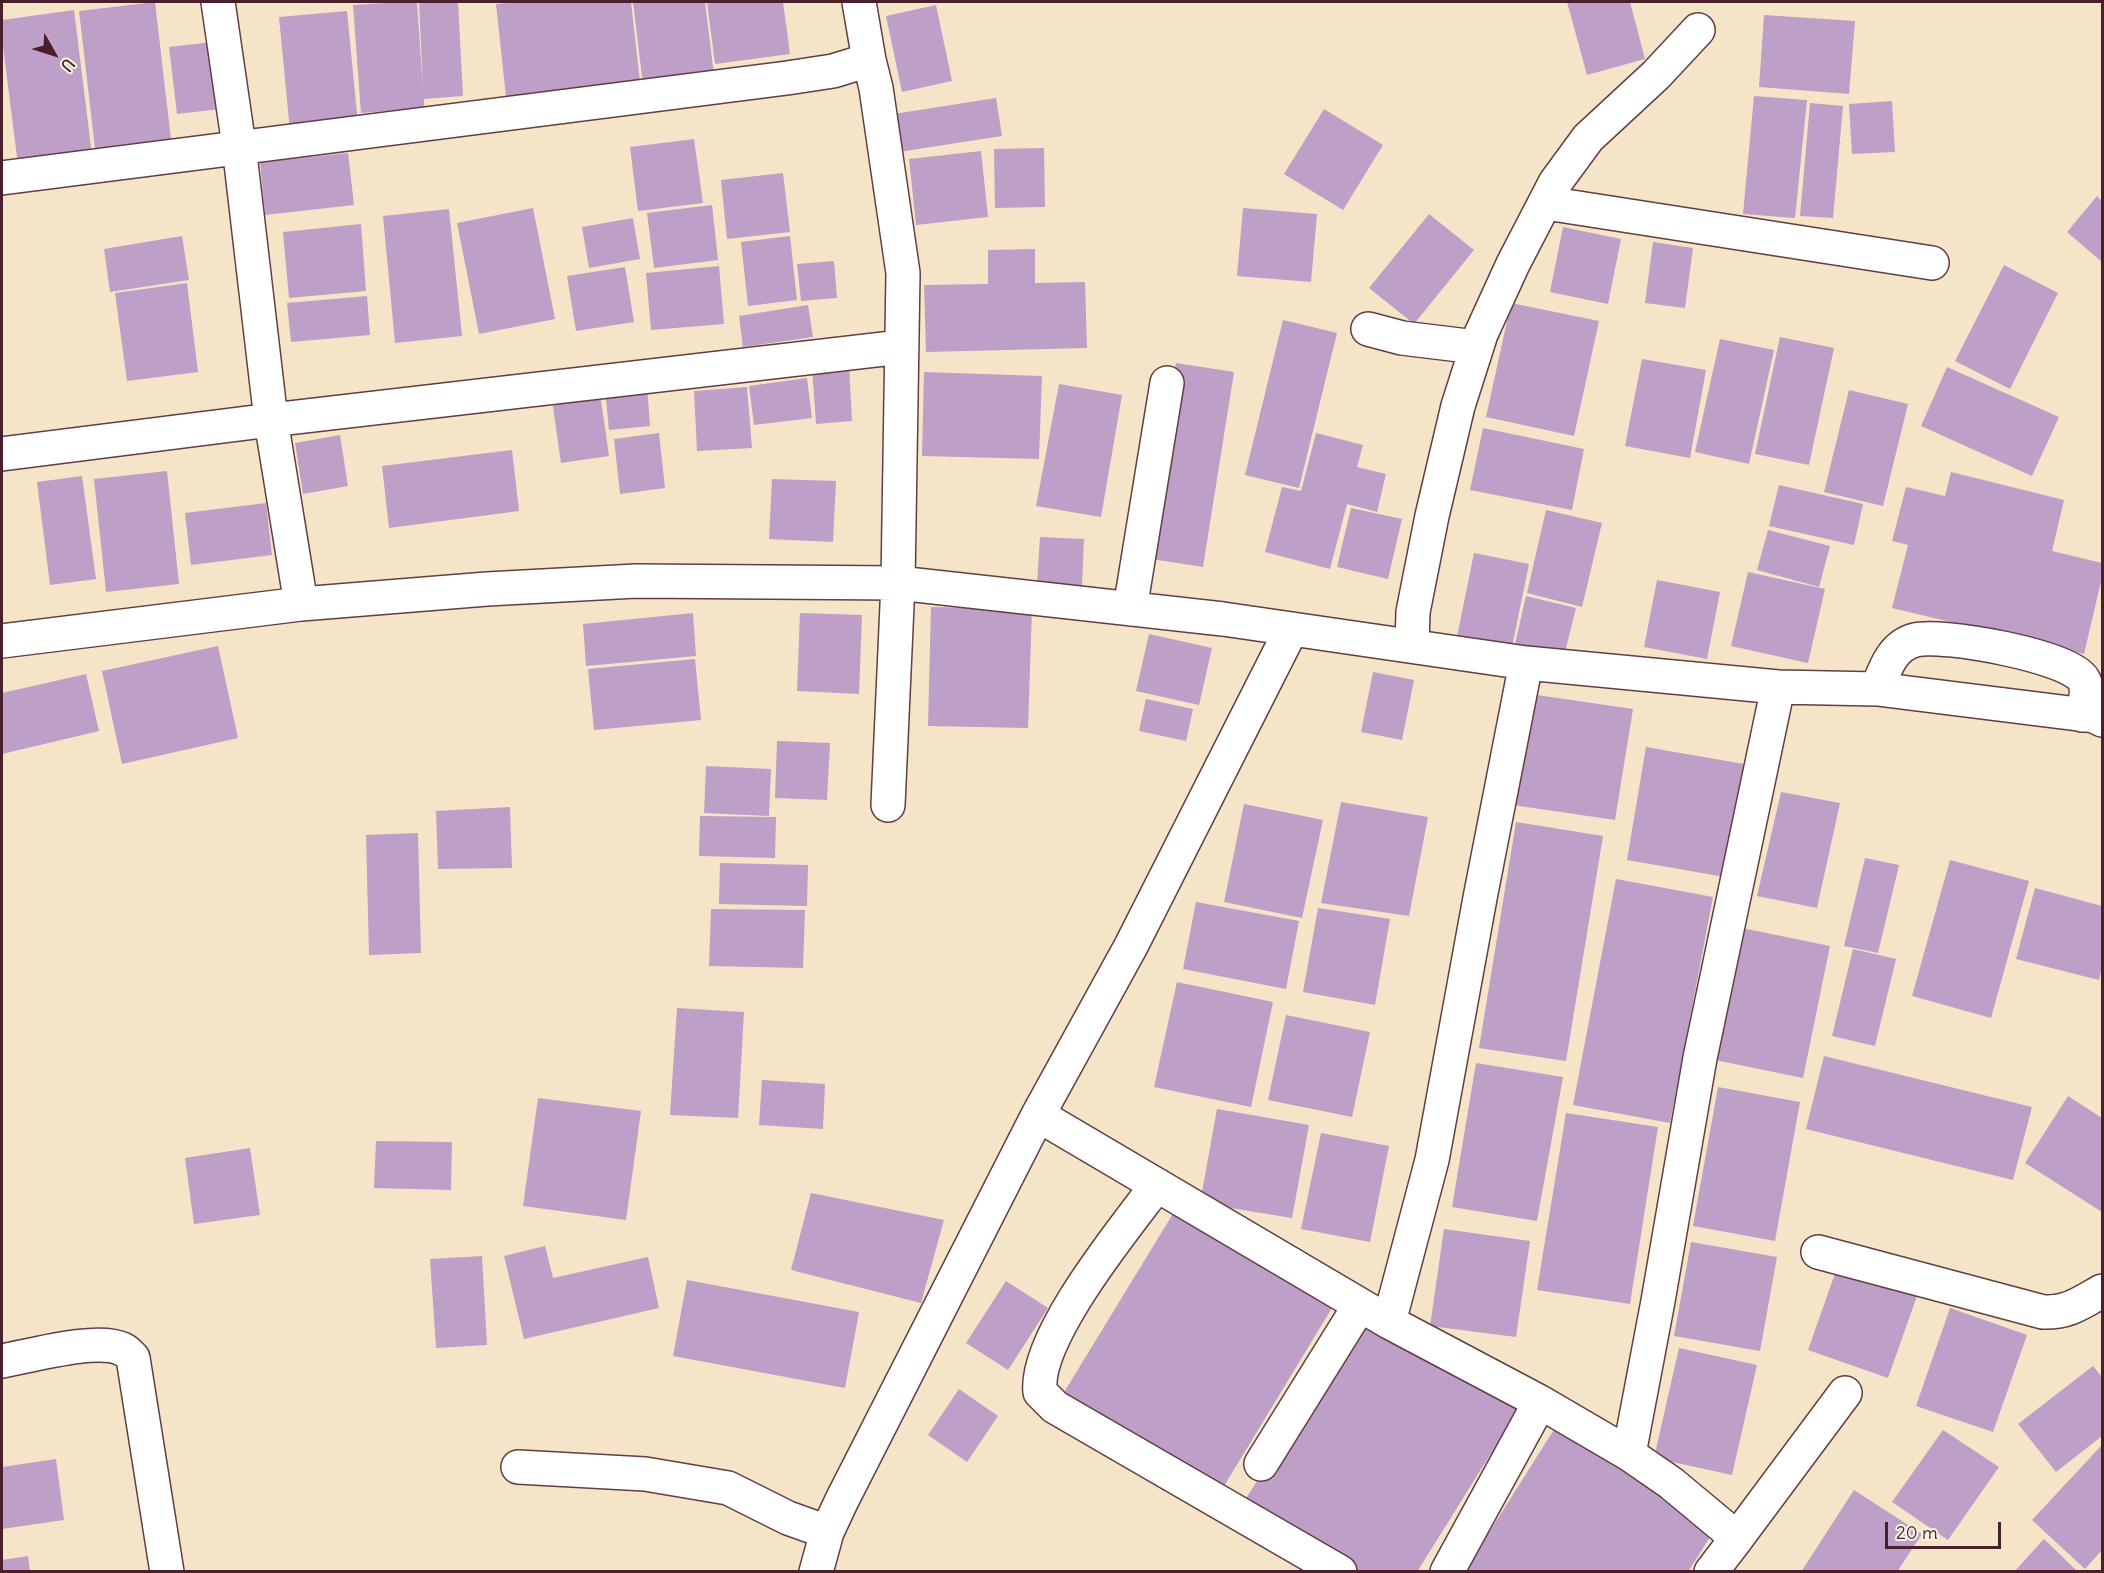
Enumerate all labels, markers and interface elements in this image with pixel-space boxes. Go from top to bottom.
north arrow [24,24,84,84]
text: U [57,55,79,76]
scale bar [1888,1510,2004,1548]
text: 20 m [1896,1521,1938,1544]

